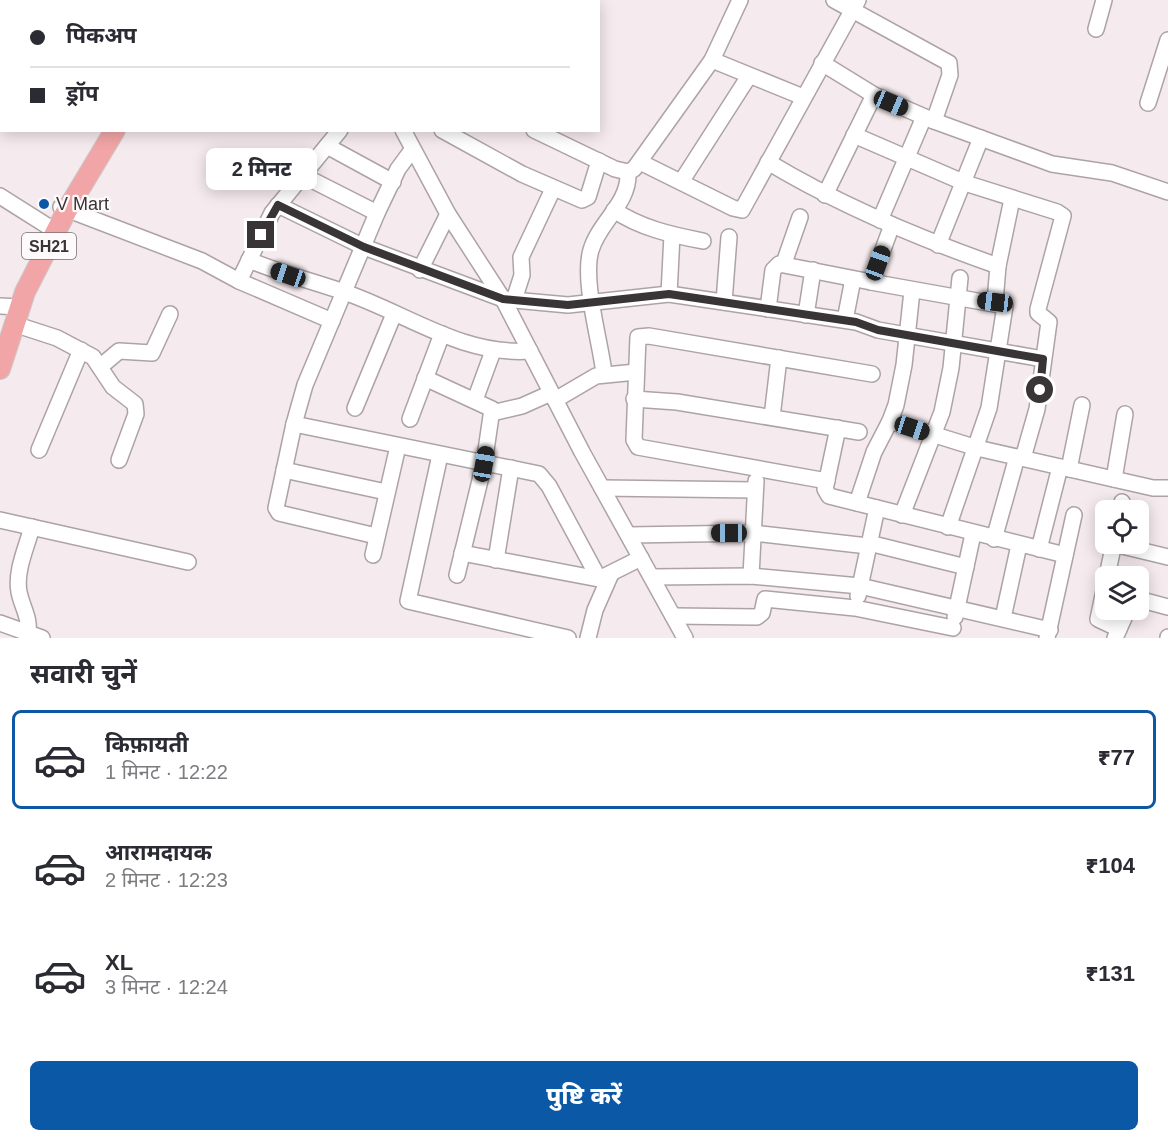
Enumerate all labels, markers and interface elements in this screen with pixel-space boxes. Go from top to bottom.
text: पिकअप [66,23,137,48]
text: ड्रॉप [66,81,99,106]
car [871,88,911,118]
callout: 2 मिनट [206,148,316,190]
text: 2 मिनट [232,158,291,180]
place label: V Mart [56,194,109,214]
marker: V Mart [37,197,51,211]
route end [247,221,274,248]
road number: SH21 [22,233,76,259]
car [863,243,893,283]
car [268,261,308,289]
car [976,291,1014,313]
route start [1026,376,1053,403]
car [892,414,932,442]
car [472,445,496,483]
map controls [1095,500,1149,620]
button: locate [1095,500,1149,554]
car [711,524,747,542]
button: layers [1095,566,1149,620]
text: सवारी चुनें [30,659,137,689]
text: किफ़ायती [105,732,189,757]
icon: car [33,733,87,787]
text: ₹77 [1098,745,1135,770]
text: 1 मिनट · 12:22 [105,761,228,783]
text: आरामदायक [105,840,212,865]
icon: car [33,841,87,895]
text: ₹104 [1086,853,1135,878]
text: 2 मिनट · 12:23 [105,869,228,891]
icon: car [33,949,87,1003]
text: XL [105,950,133,975]
text: ₹131 [1086,961,1135,986]
text: 3 मिनट · 12:24 [105,976,228,998]
button: पुष्टि करें [30,1061,1138,1130]

